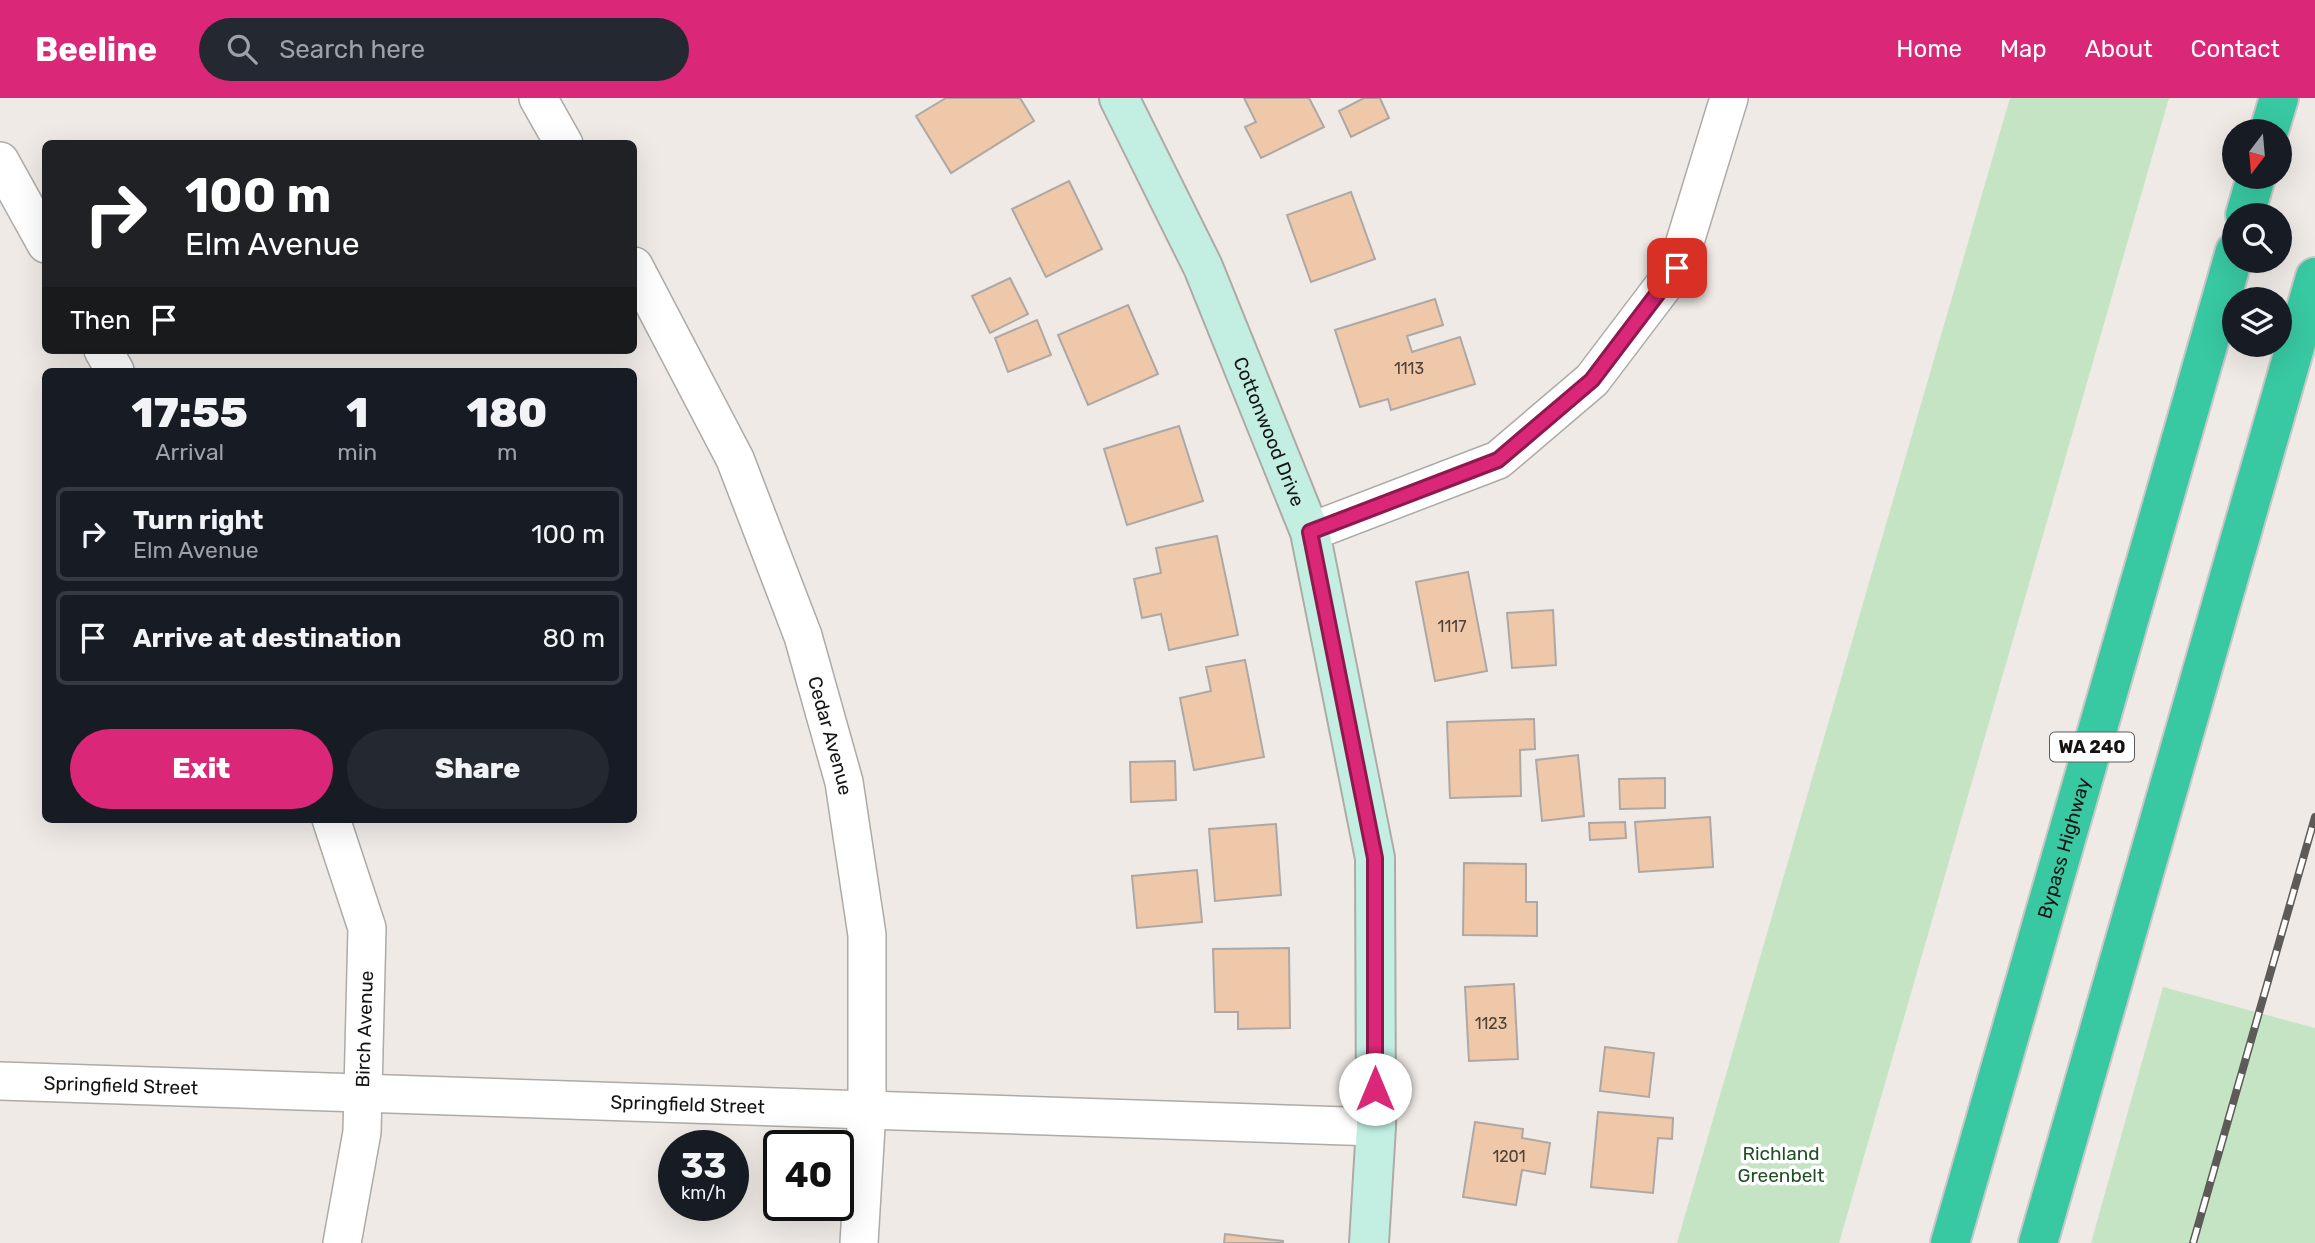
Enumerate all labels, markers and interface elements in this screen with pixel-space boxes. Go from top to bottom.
search box [199,18,689,81]
text: Beeline [35,30,157,69]
icon: search [223,30,261,68]
text: Search here [279,34,425,65]
text: Home [1896,35,1962,63]
text: Map [2000,35,2047,63]
text: About [2085,35,2153,63]
text: Contact [2191,35,2280,63]
north arrow [2222,119,2292,189]
map controls [2222,119,2292,357]
text: 100 m [185,166,331,224]
icon: right [70,168,161,259]
button: search [2222,203,2292,273]
text: Elm Avenue [185,225,360,263]
pin [1647,238,1707,298]
icon: arrive [1658,249,1696,287]
button: layers [2222,287,2292,357]
icon: arrive [145,301,183,339]
text: Then [70,305,131,336]
street label: Cottonwood Drive [1228,353,1309,510]
house number: 1113 [1394,359,1424,378]
text: 17:55 [132,388,248,438]
text: 1 [346,388,368,438]
text: 180 [467,388,547,438]
text: Arrival [155,438,224,466]
text: min [337,438,377,466]
text: m [497,438,517,466]
text: Turn right [133,505,263,536]
icon: right [74,515,112,553]
text: 100 m [531,519,605,550]
text: Elm Avenue [133,536,259,564]
house number: 1117 [1438,617,1466,636]
icon: arrive [74,619,112,657]
text: Arrive at destination [133,623,401,654]
text: 80 m [542,623,605,654]
street label: Cedar Avenue [803,674,857,797]
button: Exit [70,729,333,809]
button: Share [347,729,609,809]
road number: WA 240 [2050,732,2134,762]
street label: Bypass Highway [2033,775,2095,921]
street label: Birch Avenue [351,970,378,1088]
house number: 1123 [1475,1014,1507,1033]
position arrow [1338,1052,1412,1126]
street label: Springfield Street [43,1071,199,1100]
street label: Springfield Street [610,1090,766,1119]
speed limit sign: 40 [763,1130,854,1221]
park label: Richland Greenbelt [1738,1142,1825,1187]
text: 33 [680,1145,727,1187]
house number: 1201 [1492,1147,1526,1166]
text: km/h [681,1182,726,1204]

